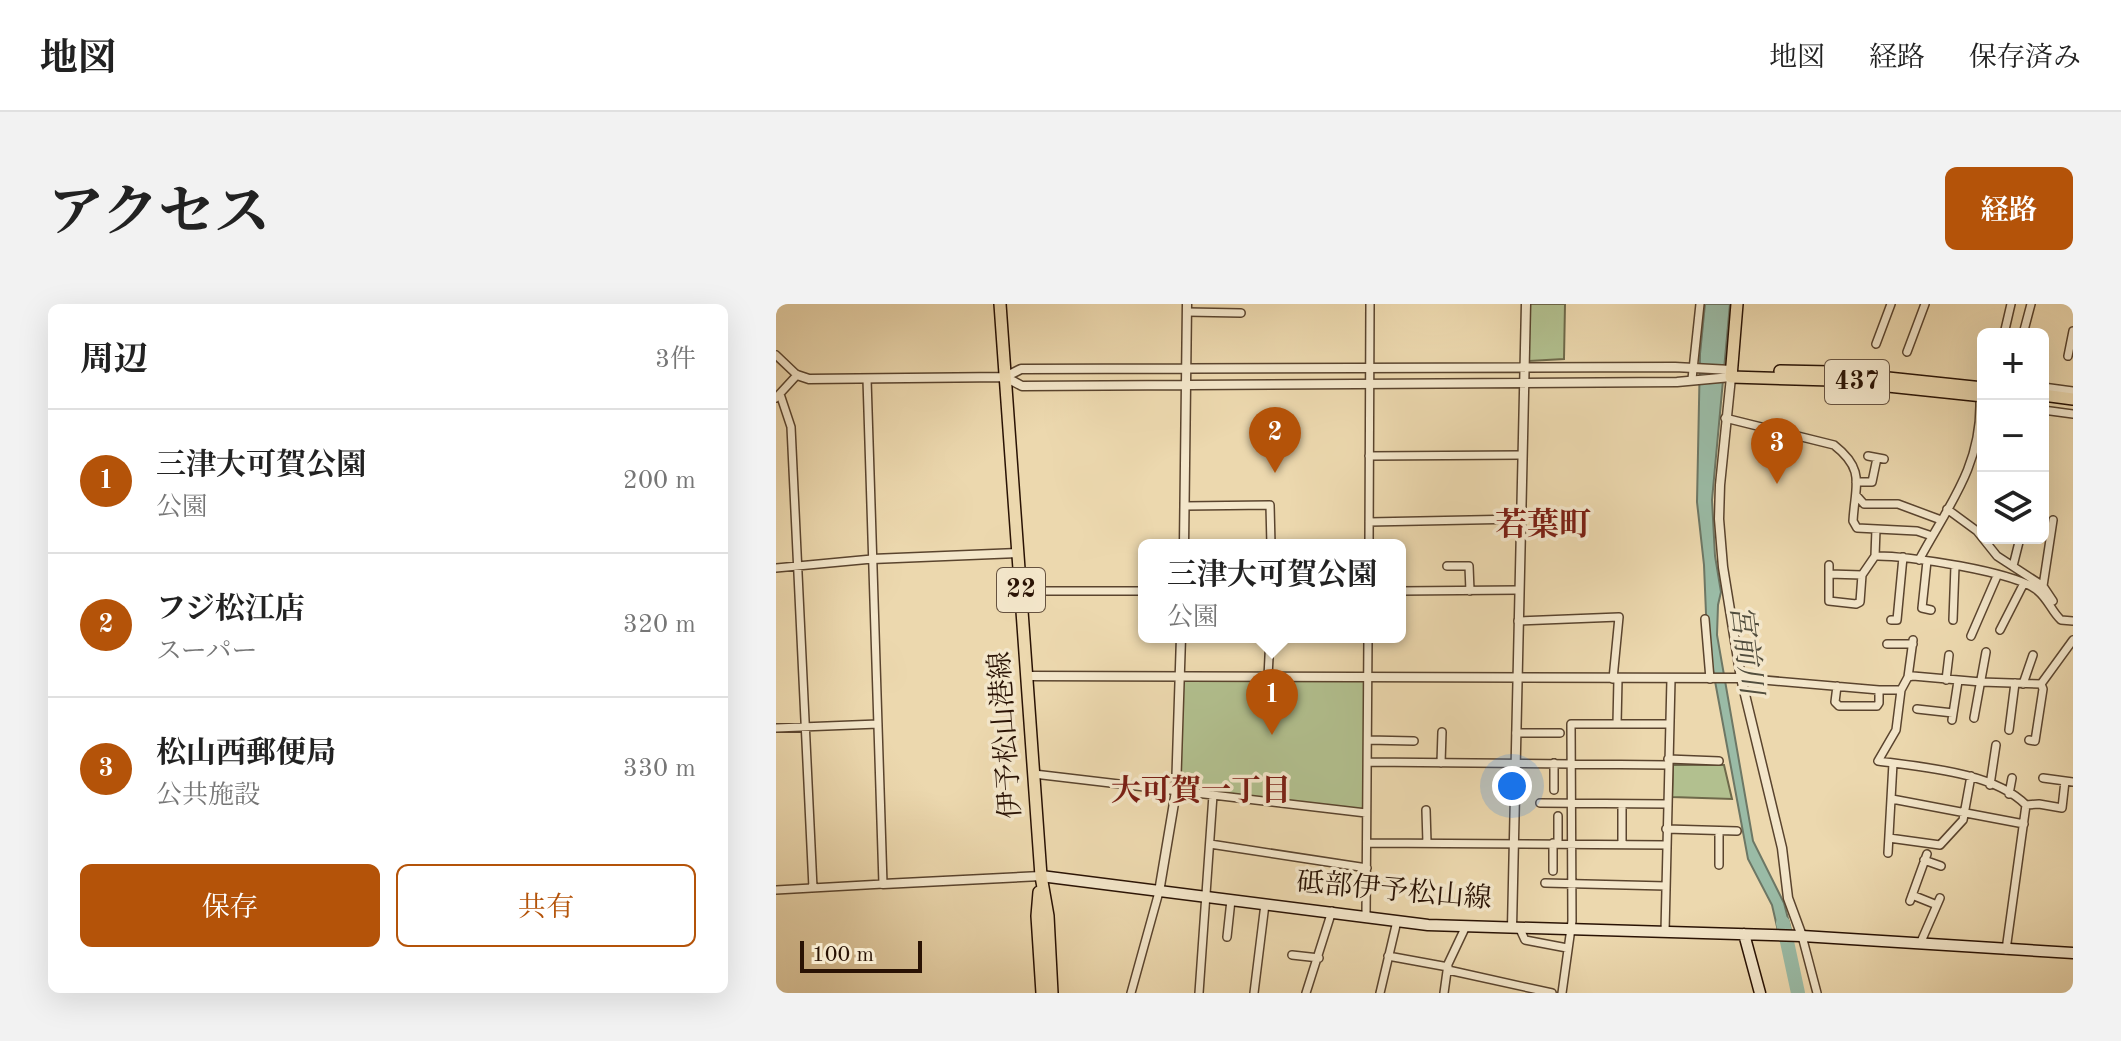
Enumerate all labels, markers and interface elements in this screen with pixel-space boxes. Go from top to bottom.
text: 地図 [40,41,116,79]
text: 地図 [1769,45,1825,73]
text: 経路 [1869,45,1925,73]
text: 保存済み [1969,45,2081,73]
button: 経路 [1945,167,2073,250]
text: アクセス [48,187,270,243]
map controls [1977,328,2049,544]
button: + [1977,328,2049,400]
text: 周辺 [80,344,148,378]
text: 3件 [655,347,696,373]
road number: 437 [1825,360,1889,404]
button: − [1977,400,2049,472]
pin: 2 [1249,407,1301,473]
pin: 3 [1751,418,1803,484]
text: 三津大可賀公園 [156,451,366,481]
text: 1 [98,468,114,494]
text: 200 m [623,468,696,494]
button: layers [1977,472,2049,544]
text: 公園 [156,495,208,521]
district label: 若葉町 [1495,507,1591,543]
popup [1138,539,1406,643]
text: 三津大可賀公園 [1167,561,1377,591]
road number: 22 [997,568,1045,612]
text: フジ松江店 [156,595,305,625]
water label: 宮前川 [1725,603,1769,699]
text: 公園 [1167,605,1219,631]
text: 2 [98,612,114,638]
text: 320 m [623,612,696,638]
text: スーパー [156,639,257,665]
street label: 伊予松山港線 [984,650,1027,820]
pin: 1 [1246,669,1298,735]
text: 松山西郵便局 [156,739,336,769]
text: 3 [98,756,114,782]
text: 330 m [623,756,696,782]
your location [1492,766,1532,806]
district label: 大可賀一丁目 [1111,774,1291,807]
text: 公共施設 [156,783,260,809]
button: 保存 [80,864,380,947]
button: 共有 [396,864,696,947]
street label: 砥部伊予松山線 [1295,867,1493,914]
scale bar [800,937,922,973]
text: 100 m [812,944,874,966]

